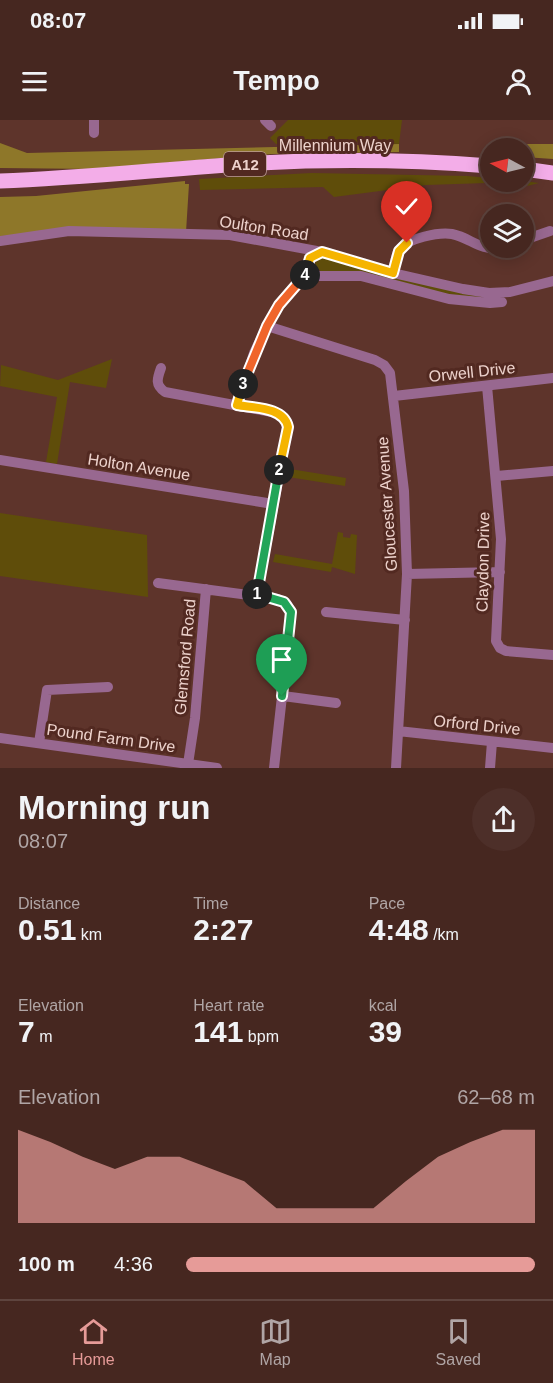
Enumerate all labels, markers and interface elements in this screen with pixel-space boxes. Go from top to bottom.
text: 08:07 [30,8,86,33]
icon: menu [18,65,51,98]
icon: person [502,65,535,98]
text: Tempo [233,66,320,96]
street label: Millennium Way [279,137,391,154]
north arrow [480,138,534,192]
map controls [480,138,534,258]
road number: A12 [224,152,266,176]
pin [381,181,432,243]
icon: check [390,190,423,223]
button: layers [480,204,534,258]
street label: Oulton Road [218,213,310,243]
pin: 4 [290,260,320,290]
text: 4 [301,266,309,283]
street label: Orwell Drive [428,359,516,385]
pin: 3 [228,369,258,399]
text: 3 [239,375,247,392]
street label: Gloucester Avenue [374,436,400,572]
street label: Holton Avenue [86,450,192,484]
pin: 2 [264,455,294,485]
text: 2 [275,461,283,478]
street label: Claydon Drive [474,512,492,612]
pin: 1 [242,579,272,609]
text: 1 [253,585,261,602]
street label: Glemsford Road [171,598,199,716]
pin [256,634,307,696]
icon: arrive [265,643,298,676]
street label: Orford Drive [433,712,521,738]
street label: Pound Farm Drive [46,721,177,755]
button: share [472,788,535,851]
text: Morning run [18,789,210,826]
text: 08:07 [18,830,68,852]
text: Distance [18,895,80,912]
text: Time [193,895,228,912]
text: Pace [369,895,405,912]
text: 0.51 [18,913,76,946]
text: 2:27 [193,913,253,946]
text: 4:48 [369,913,429,946]
text: km [76,926,102,943]
text: /km [429,926,459,943]
text: Elevation [18,997,84,1014]
text: Heart rate [193,997,264,1014]
text: kcal [369,997,397,1014]
text: 7 [18,1015,35,1048]
text: 141 [193,1015,243,1048]
text: 39 [369,1015,402,1048]
text: m [35,1028,52,1045]
text: bpm [243,1028,279,1045]
text: Elevation [18,1086,100,1108]
text: 62–68 m [457,1086,535,1108]
text: 100 m [18,1253,75,1275]
text: 4:36 [114,1253,153,1275]
tab: Home [72,1315,115,1369]
tab: Map [259,1315,292,1369]
tab: Saved [436,1315,481,1369]

